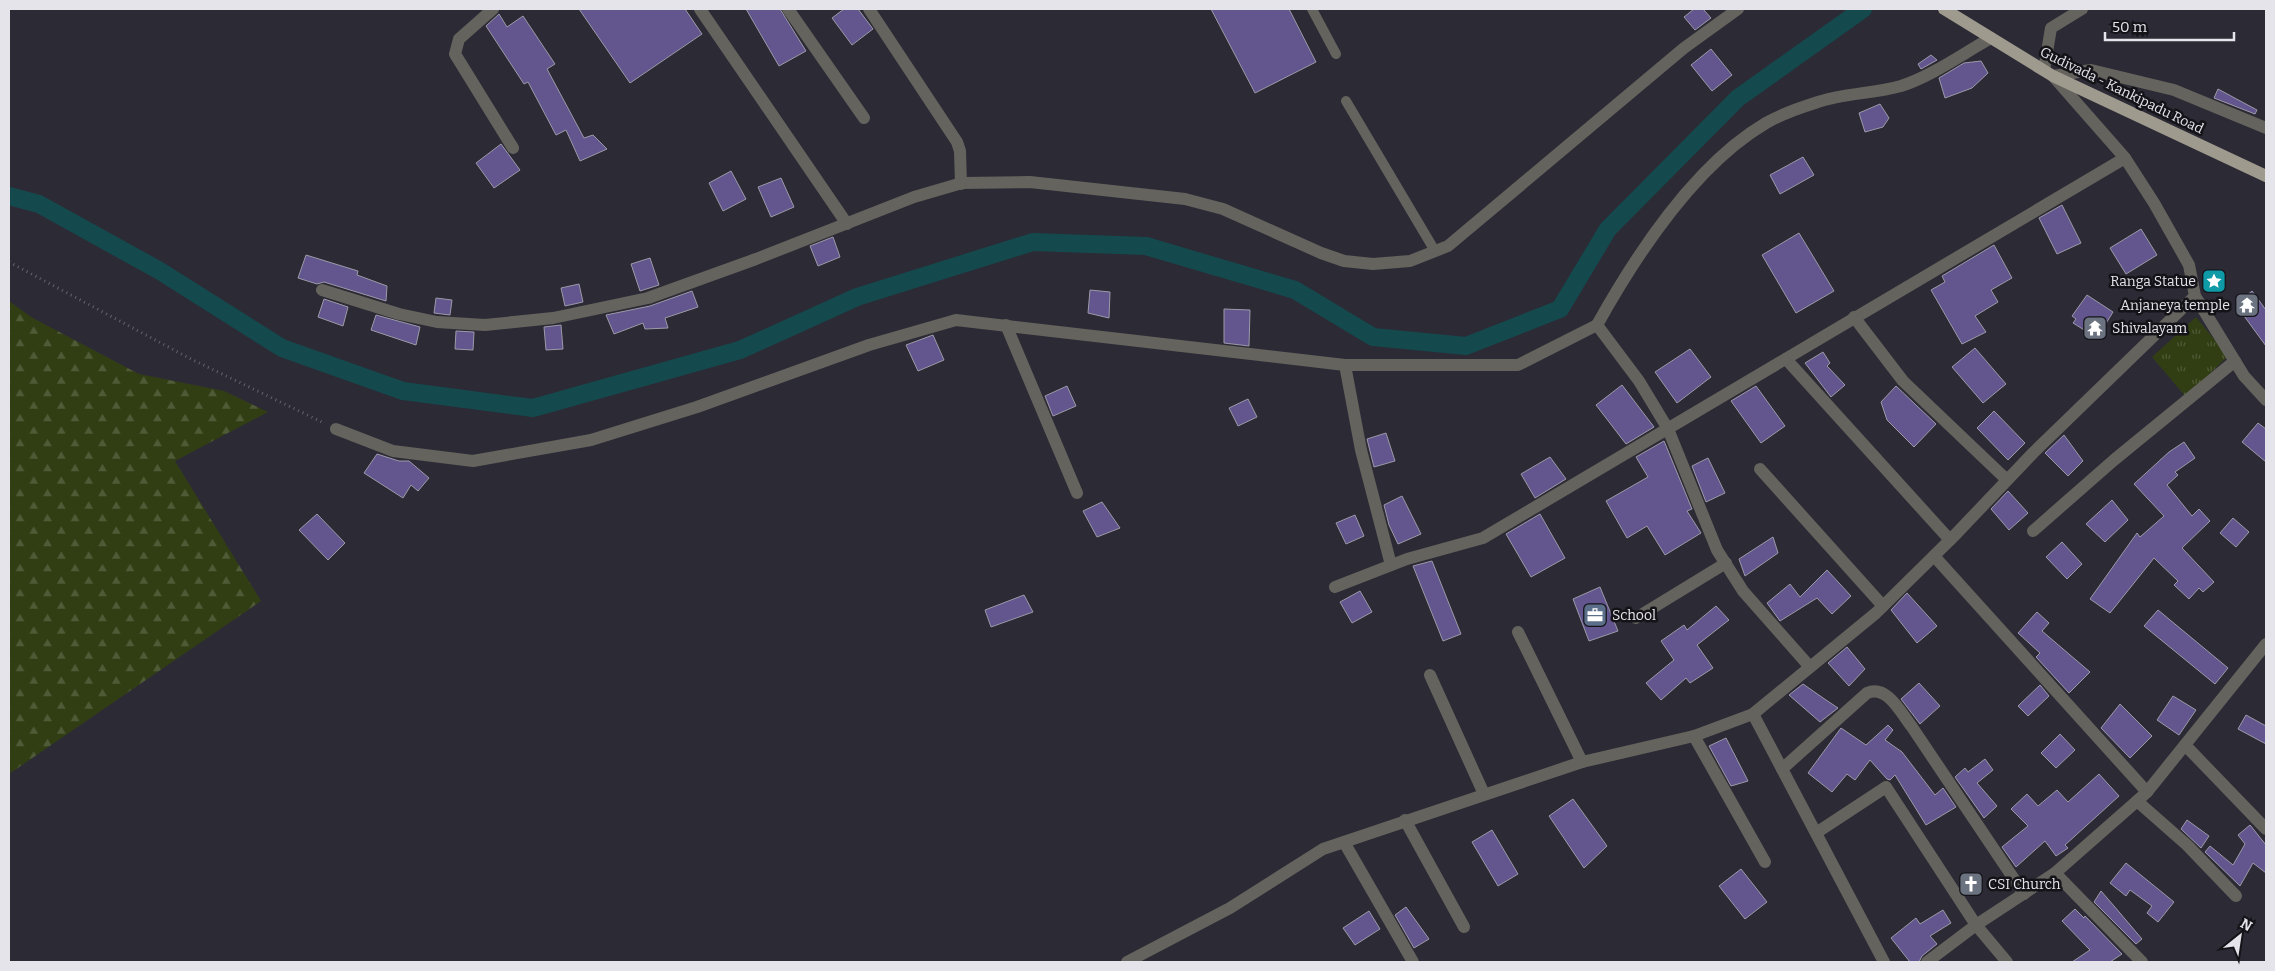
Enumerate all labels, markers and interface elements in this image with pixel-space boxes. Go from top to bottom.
scale bar [2105,10,2234,42]
text: 50 m [2112,18,2148,36]
street label: Gudivada - Kankipadu Road [2037,43,2206,138]
place icon: Ranga Statue [2201,268,2227,294]
place label: Ranga Statue [2110,273,2196,290]
temple icon: Anjaneya temple [2234,292,2260,318]
place label: Anjaneya temple [2120,297,2230,314]
temple icon: Shivalayam [2082,315,2108,341]
place label: Shivalayam [2112,320,2188,337]
office icon: School [1582,602,1608,628]
place label: School [1612,607,1656,624]
church icon: CSI Church [1958,871,1984,897]
place label: CSI Church [1988,876,2061,893]
north arrow [2215,911,2265,961]
text: N [2237,915,2255,935]

